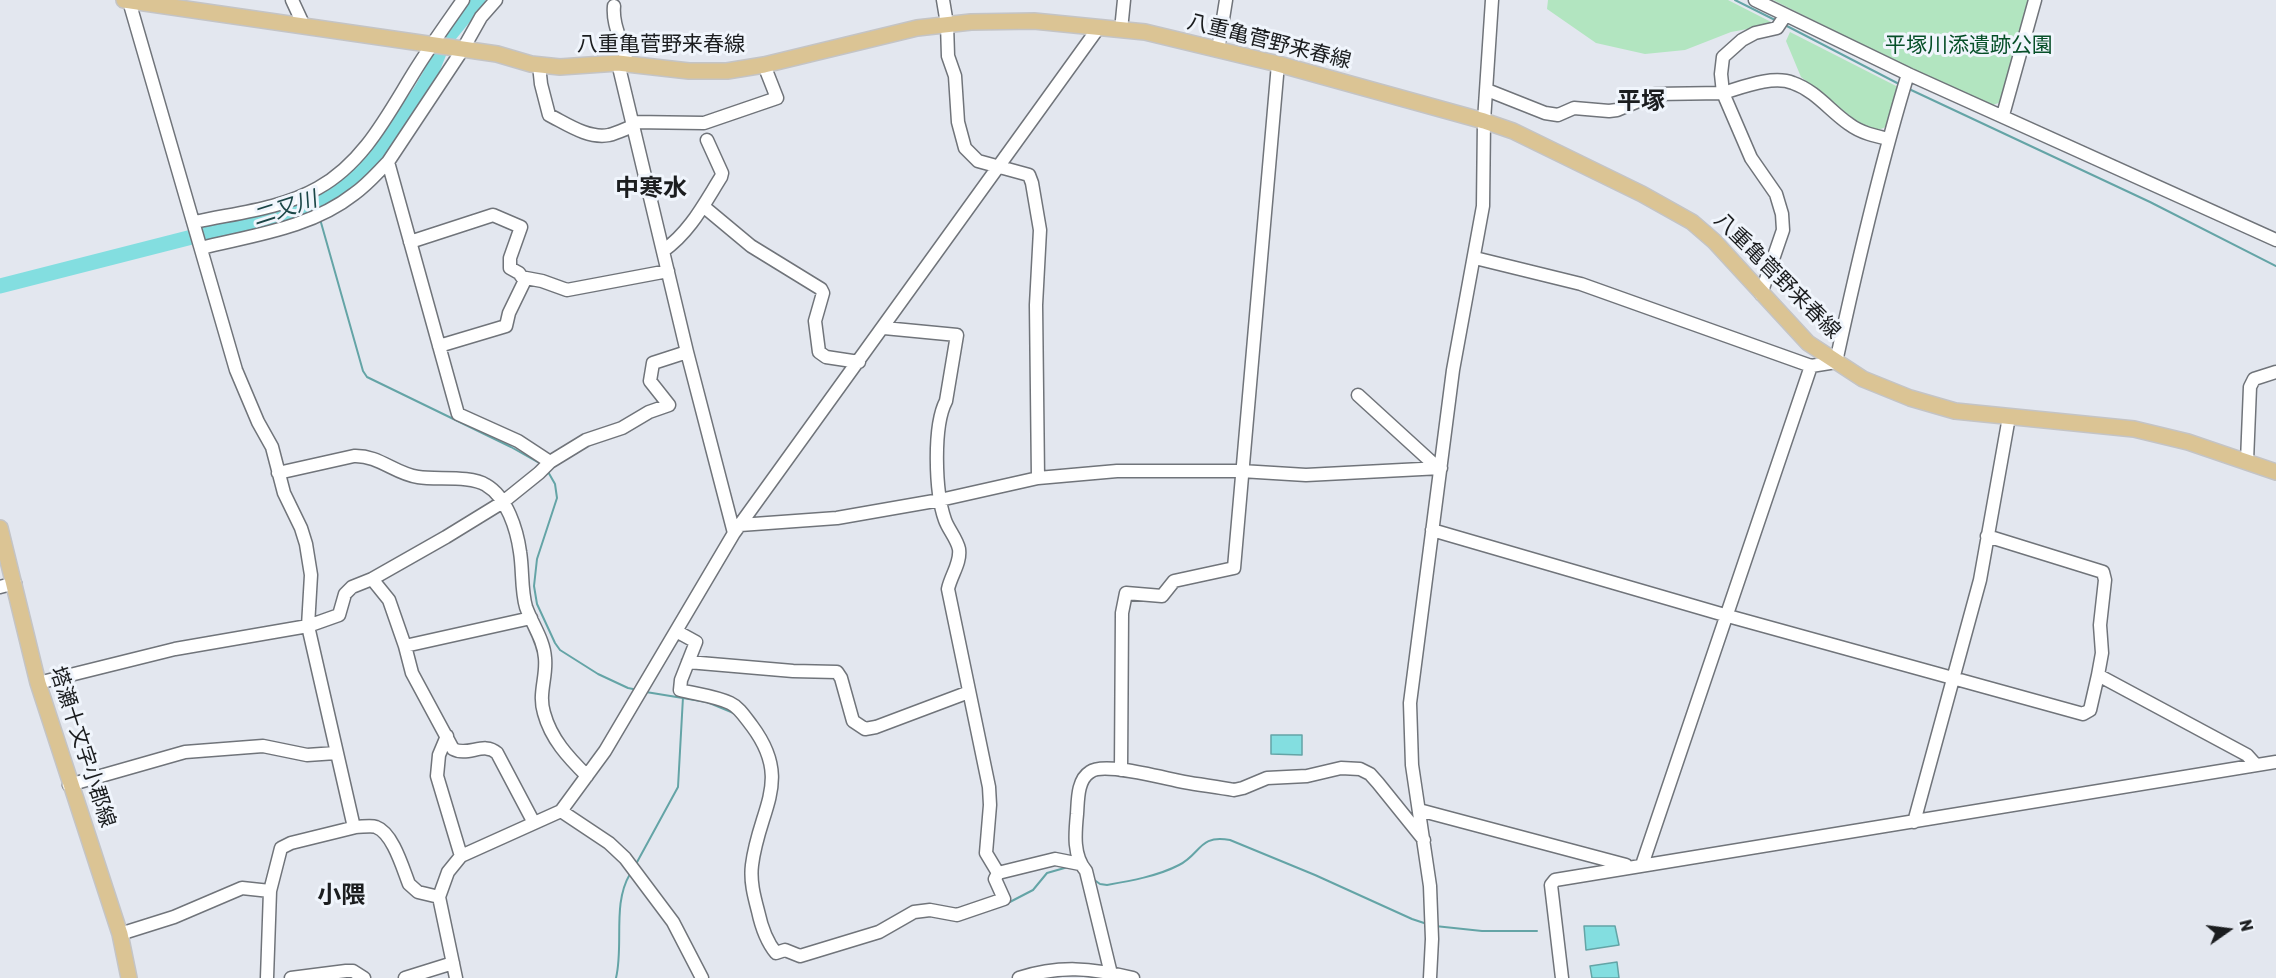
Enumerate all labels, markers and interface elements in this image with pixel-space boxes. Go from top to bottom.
street label: 八重亀菅野来春線 [1184,9,1354,75]
street label: 八重亀菅野来春線 [577,32,745,58]
park label: 平塚川添遺跡公園 [1885,33,2053,59]
district label: 平塚 [1617,88,1665,116]
district label: 中寒水 [615,175,687,203]
water label: 二又川 [250,186,320,232]
street label: 八重亀菅野来春線 [1709,208,1845,344]
street label: 塔瀬十文字小郡線 [44,663,120,831]
district label: 小隈 [317,882,365,910]
north arrow [2198,900,2258,960]
text: N [2235,918,2257,933]

